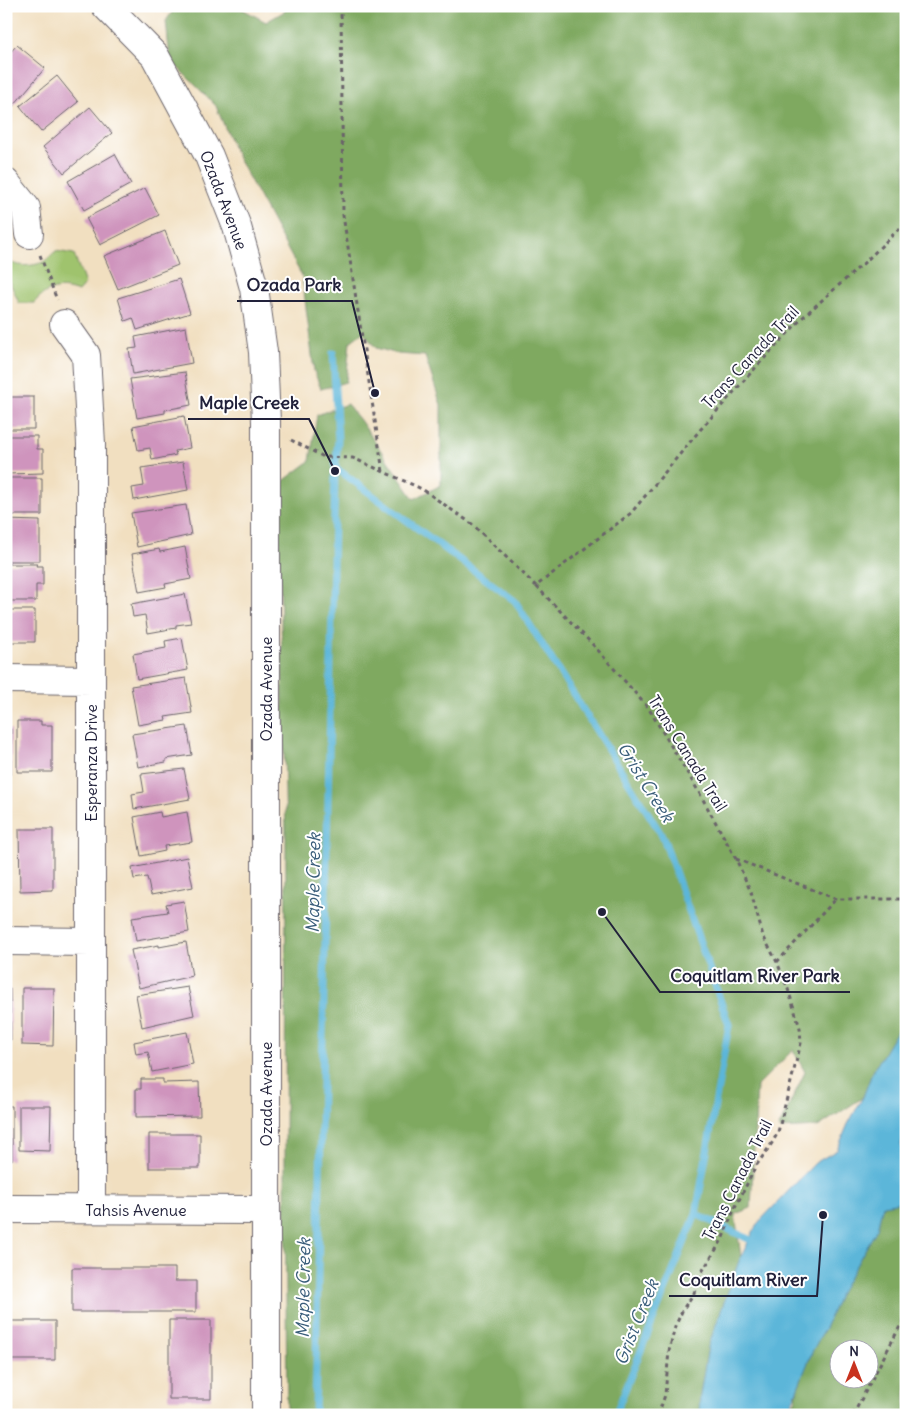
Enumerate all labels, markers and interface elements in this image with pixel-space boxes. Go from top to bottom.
street label: Ozada Avenue [196,147,252,253]
callout: Ozada Park [237,268,352,301]
text: Ozada Park [247,273,341,296]
street label: Trans Canada Trail [697,301,803,413]
callout: Maple Creek [188,386,309,419]
text: Maple Creek [199,391,299,414]
street label: Ozada Avenue [256,637,276,741]
street label: Trans Canada Trail [644,691,732,815]
street label: Esperanza Drive [81,704,101,822]
water label: Grist Creek [612,738,681,828]
water label: Maple Creek [301,831,325,933]
callout: Coquitlam River Park [660,959,850,992]
text: Coquitlam River Park [670,964,840,987]
street label: Ozada Avenue [256,1042,276,1146]
street label: Trans Canada Trail [698,1116,776,1244]
street label: Tahsis Avenue [85,1200,187,1220]
water label: Maple Creek [291,1236,315,1338]
callout: Coquitlam River [669,1263,817,1296]
text: Coquitlam River [679,1268,808,1291]
water label: Grist Creek [608,1274,664,1368]
north arrow [830,1338,880,1388]
text: N [849,1342,859,1360]

